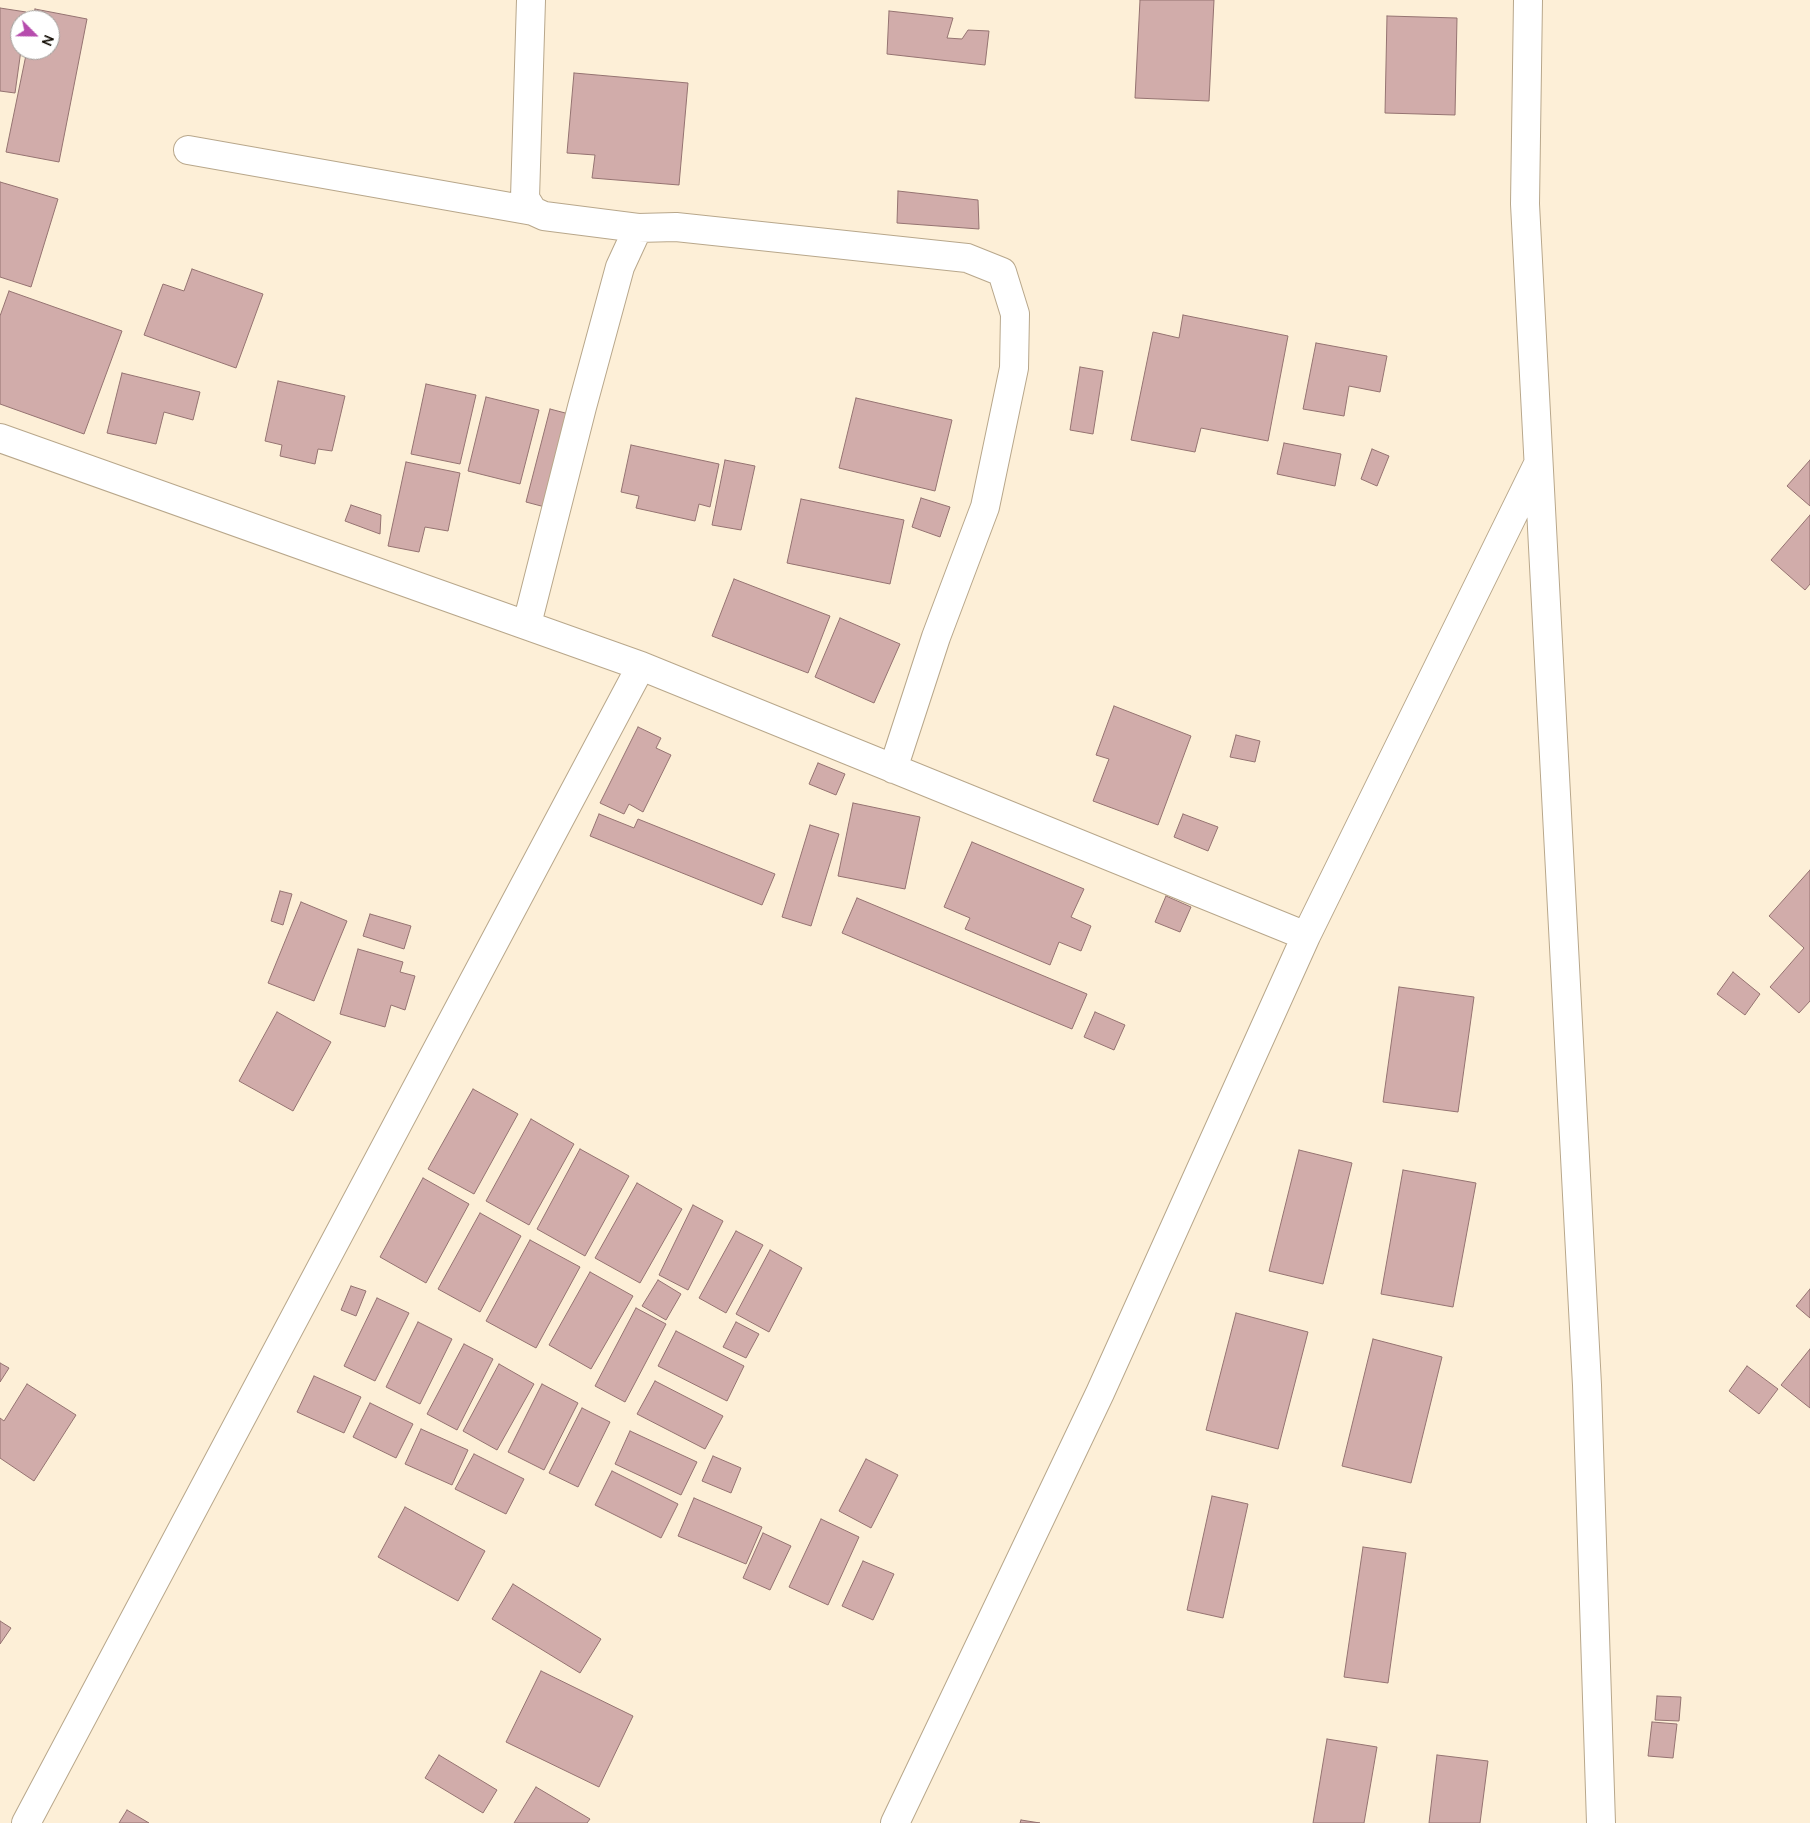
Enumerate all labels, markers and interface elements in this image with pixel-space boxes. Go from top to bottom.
north arrow [10,10,60,60]
text: N [38,32,59,49]

